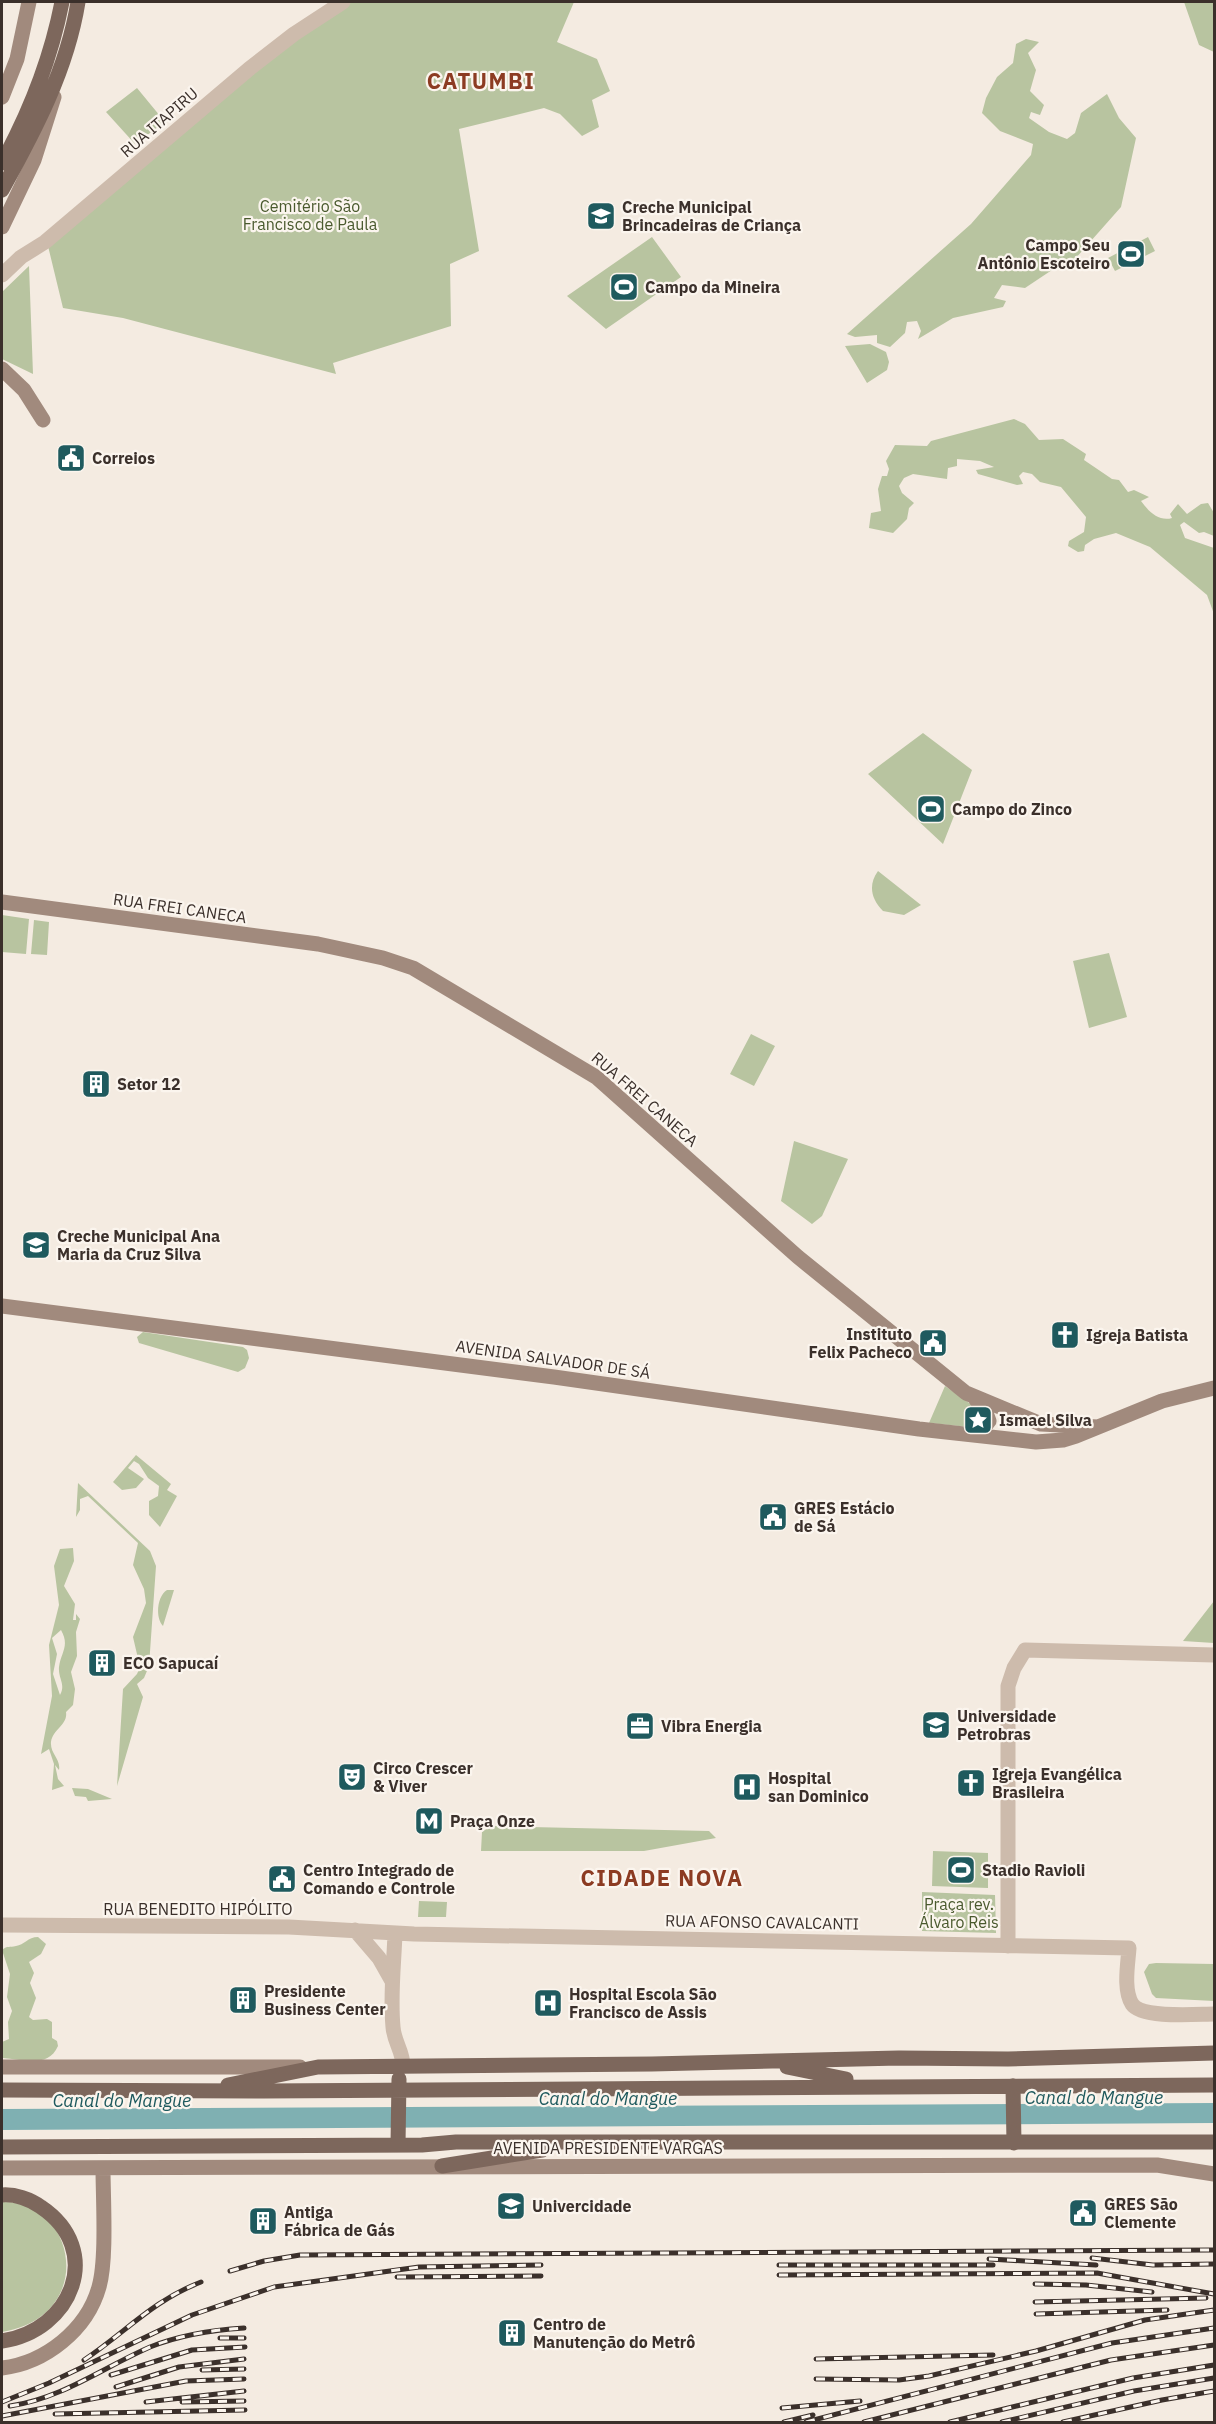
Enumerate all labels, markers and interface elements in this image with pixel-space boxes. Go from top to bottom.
district label: CATUMBI [427,66,535,95]
street label: RUA ITAPIRU [116,83,202,161]
park label: Cemitério São Francisco de Paula [243,196,378,234]
place label: Creche Municipal Brincadeiras de Criança [622,197,801,235]
school or university icon: Creche Municipal Brincadeiras de Criança [585,200,617,232]
place label: Campo Seu Antônio Escoteiro [978,235,1110,273]
sports icon: Campo Seu Antônio Escoteiro [1115,238,1147,270]
sports icon: Campo da Mineira [608,271,640,303]
place label: Campo da Mineira [645,277,780,297]
public building icon: Correios [55,442,87,474]
place label: Correios [92,448,155,468]
sports icon: Campo do Zinco [915,793,947,825]
place label: Campo do Zinco [952,799,1072,819]
street label: RUA FREI CANECA [112,889,248,927]
street label: RUA FREI CANECA [588,1047,702,1151]
building icon: Setor 12 [80,1068,112,1100]
place label: Setor 12 [117,1074,181,1094]
place label: Creche Municipal Ana Maria da Cruz Silva [57,1226,220,1264]
school or university icon: Creche Municipal Ana Maria da Cruz Silva [20,1229,52,1261]
church icon: Igreja Batista [1049,1319,1081,1351]
place label: Instituto Felix Pacheco [809,1324,912,1362]
place label: Igreja Batista [1086,1325,1188,1345]
public building icon: Instituto Felix Pacheco [917,1327,949,1359]
street label: AVENIDA SALVADOR DE SÁ [454,1334,652,1383]
place icon: Ismael Silva [962,1404,994,1436]
place label: Ismael Silva [999,1410,1092,1430]
place label: GRES Estácio de Sá [794,1498,895,1536]
public building icon: GRES Estácio de Sá [757,1501,789,1533]
building icon: ECO Sapucaí [86,1647,118,1679]
place label: ECO Sapucaí [123,1653,219,1673]
place label: Universidade Petrobras [957,1706,1056,1744]
school or university icon: Universidade Petrobras [920,1709,952,1741]
office icon: Vibra Energia [624,1710,656,1742]
place label: Vibra Energia [661,1716,762,1736]
place label: Circo Crescer & Viver [373,1758,473,1796]
theatre icon: Circo Crescer & Viver [336,1761,368,1793]
place label: Igreja Evangélica Brasileira [992,1764,1122,1802]
church icon: Igreja Evangélica Brasileira [955,1767,987,1799]
place label: Hospital san Dominico [768,1768,869,1806]
hospital icon: Hospital san Dominico [731,1771,763,1803]
metro station icon: Praça Onze [413,1805,445,1837]
place label: Praça Onze [450,1811,535,1831]
sports icon: Stadio Ravioli [945,1854,977,1886]
place label: Centro Integrado de Comando e Controle [303,1860,455,1898]
place label: Stadio Ravioli [982,1860,1085,1880]
public building icon: Centro Integrado de Comando e Controle [266,1863,298,1895]
district label: CIDADE NOVA [581,1863,743,1892]
park label: Praça rev. Álvaro Reis [919,1894,999,1932]
street label: RUA BENEDITO HIPÓLITO [103,1898,293,1919]
street label: RUA AFONSO CAVALCANTI [665,1910,859,1934]
place label: Presidente Business Center [264,1981,386,2019]
building icon: Presidente Business Center [227,1984,259,2016]
place label: Hospital Escola São Francisco de Assis [569,1984,717,2022]
hospital icon: Hospital Escola São Francisco de Assis [532,1987,564,2019]
water label: Canal do Mangue [1025,2086,1163,2109]
water label: Canal do Mangue [539,2087,677,2110]
water label: Canal do Mangue [53,2089,191,2112]
street label: AVENIDA PRESIDENTE VARGAS [493,2138,723,2158]
school or university icon: Univercidade [495,2190,527,2222]
place label: GRES São Clemente [1104,2194,1178,2232]
place label: Univercidade [532,2196,631,2216]
public building icon: GRES São Clemente [1067,2197,1099,2229]
place label: Antiga Fábrica de Gás [284,2202,395,2240]
building icon: Antiga Fábrica de Gás [247,2205,279,2237]
place label: Centro de Manutenção do Metrô [533,2314,695,2352]
building icon: Centro de Manutenção do Metrô [496,2317,528,2349]

